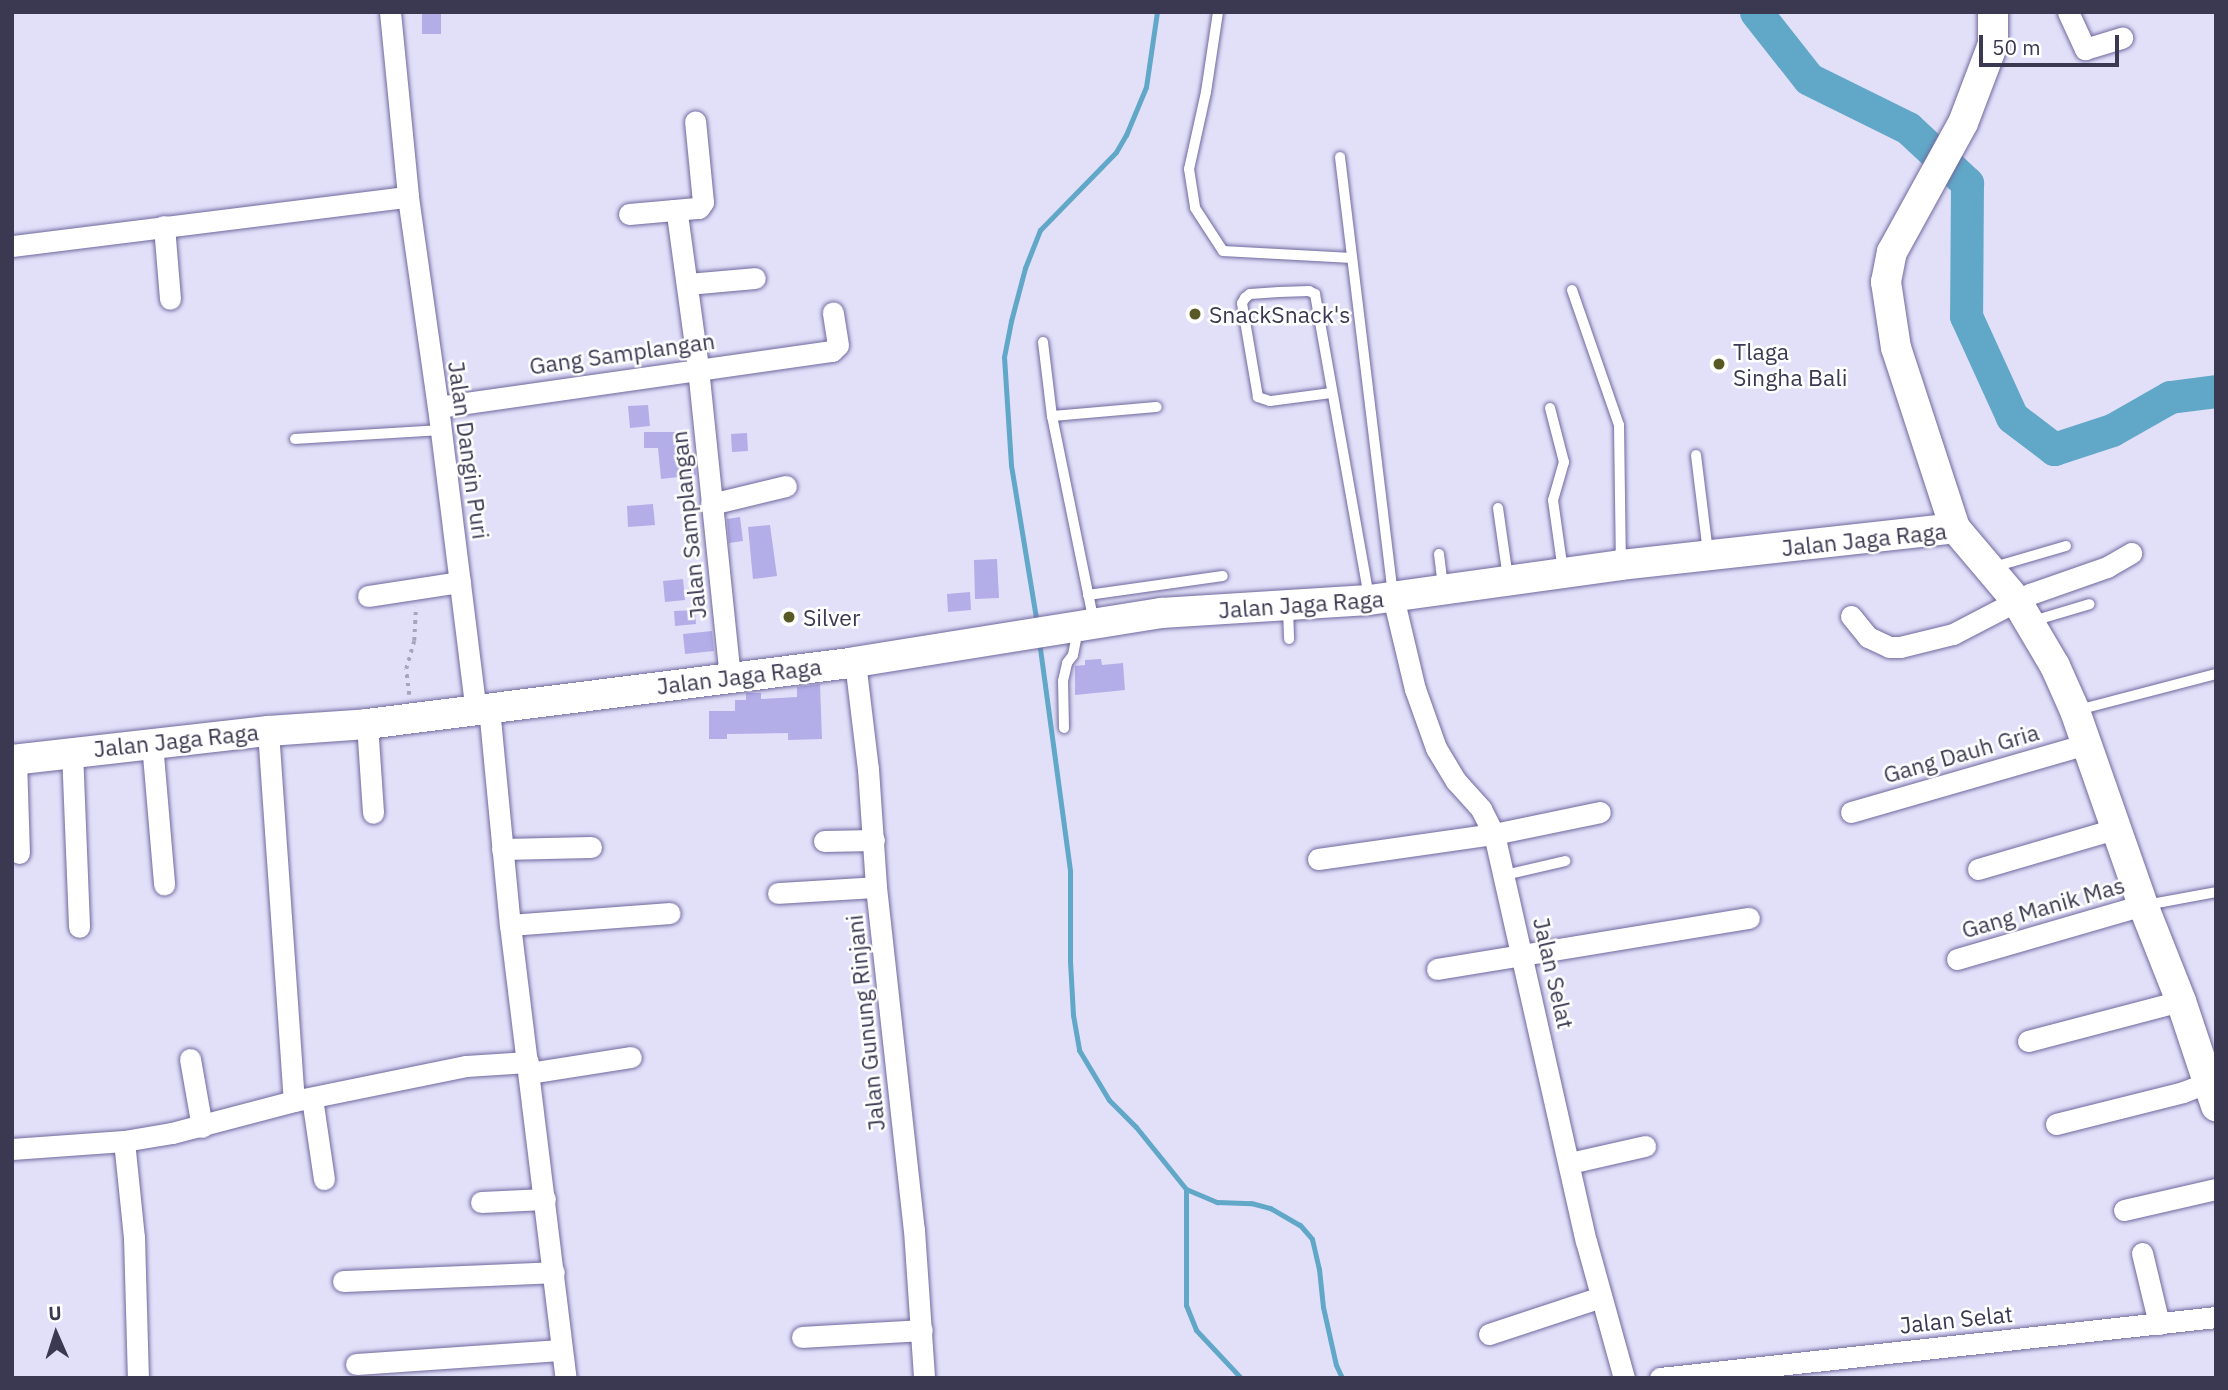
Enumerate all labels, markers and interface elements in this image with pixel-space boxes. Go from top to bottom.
scale bar [1983,21,2123,65]
text: 50 m [1992,33,2041,61]
place label: SnackSnack's [1209,300,1351,328]
marker: SnackSnack's [1187,306,1203,322]
street label: Gang Samplangan [527,326,717,380]
place label: Tlaga Singha Bali [1733,337,1847,391]
marker: Tlaga Singha Bali [1711,356,1727,372]
street label: Jalan Dangin Puri [443,359,495,541]
street label: Jalan Samplangan [664,430,712,620]
street label: Jalan Jaga Raga [1780,517,1948,561]
street label: Jalan Jaga Raga [1217,584,1385,624]
place label: Silver [803,603,860,631]
marker: Silver [781,609,797,625]
street label: Jalan Jaga Raga [655,652,823,700]
street label: Jalan Jaga Raga [92,718,260,762]
street label: Gang Dauh Gria [1880,718,2042,788]
street label: Gang Manik Mas [1958,871,2128,943]
street label: Jalan Gunung Rinjani [840,914,890,1132]
street label: Jalan Selat [1528,915,1580,1031]
north arrow [21,1299,91,1369]
street label: Jalan Selat [1898,1299,2014,1339]
text: U [48,1301,62,1325]

